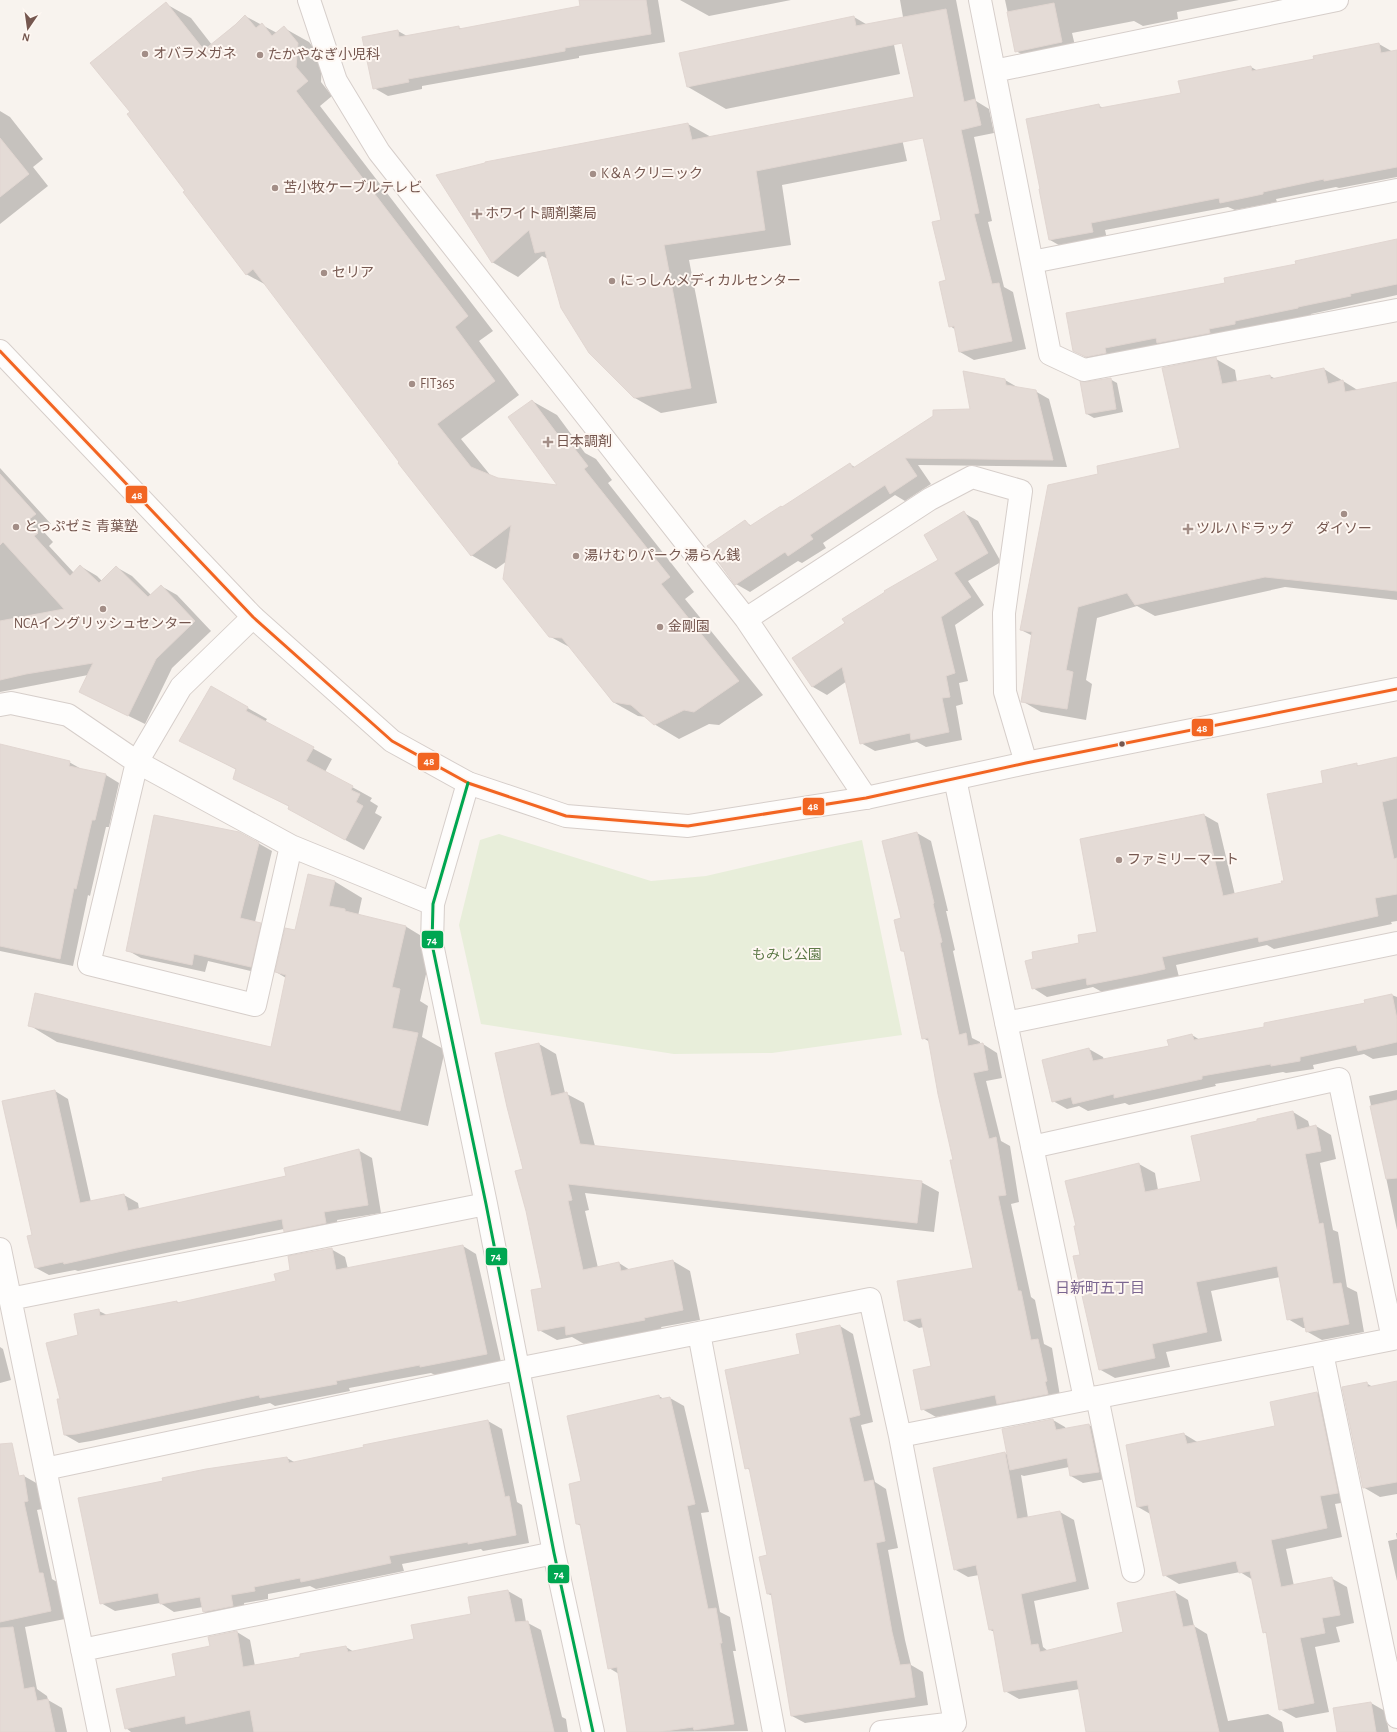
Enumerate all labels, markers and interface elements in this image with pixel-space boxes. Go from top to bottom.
north arrow [8,8,48,48]
text: N [21,31,31,43]
place label: オバラメガネ [153,46,237,61]
place label: たかやなぎ小児科 [268,47,380,62]
marker: オバラメガネ [140,49,150,59]
marker: たかやなぎ小児科 [255,50,265,60]
place label: K＆A クリニック [601,166,703,181]
marker: K＆A クリニック [588,169,598,179]
place label: 苫小牧ケーブルテレビ [283,179,422,195]
marker: 苫小牧ケーブルテレビ [270,183,280,193]
place label: ホワイト調剤薬局 [485,206,597,221]
marker: ホワイト調剤薬局 [472,209,482,219]
place label: セリア [332,266,374,280]
marker: セリア [319,268,329,278]
place label: にっしんメディカルセンター [620,273,801,288]
marker: にっしんメディカルセンター [607,276,617,286]
place label: FIT365 [420,377,455,391]
marker: FIT365 [407,379,417,389]
place label: 日本調剤 [556,434,612,449]
marker: 日本調剤 [543,437,553,447]
line badge: 48 [125,485,148,504]
text: 48 [132,490,142,501]
marker: ダイソー [1339,509,1349,519]
place label: とっぷゼミ 青葉塾 [24,519,138,534]
place label: ツルハドラッグ [1196,521,1294,536]
place label: ダイソー [1316,521,1372,536]
marker: とっぷゼミ 青葉塾 [11,522,21,532]
marker: ツルハドラッグ [1183,524,1193,534]
place label: 湯けむりパーク 湯らん銭 [584,547,740,563]
marker: 湯けむりパーク 湯らん銭 [571,551,581,561]
marker: NCAイングリッシュセンター [98,604,108,614]
place label: NCAイングリッシュセンター [14,616,192,631]
place label: 金剛園 [668,619,710,634]
marker: 金剛園 [655,622,665,632]
line badge: 48 [1191,718,1214,737]
text: 48 [1197,723,1207,734]
unlabelled marker [1117,739,1127,749]
line badge: 48 [417,752,440,771]
text: 48 [424,756,434,767]
line badge: 48 [802,797,825,816]
text: 48 [808,801,818,812]
place label: ファミリーマート [1127,853,1239,867]
marker: ファミリーマート [1114,855,1124,865]
line badge: 74 [421,930,444,949]
text: 74 [427,935,438,946]
park label: もみじ公園 [752,947,822,962]
line badge: 74 [485,1247,508,1266]
text: 74 [491,1251,502,1262]
district label: 日新町五丁目 [1055,1280,1145,1296]
line badge: 74 [547,1564,570,1584]
text: 74 [554,1569,565,1580]

